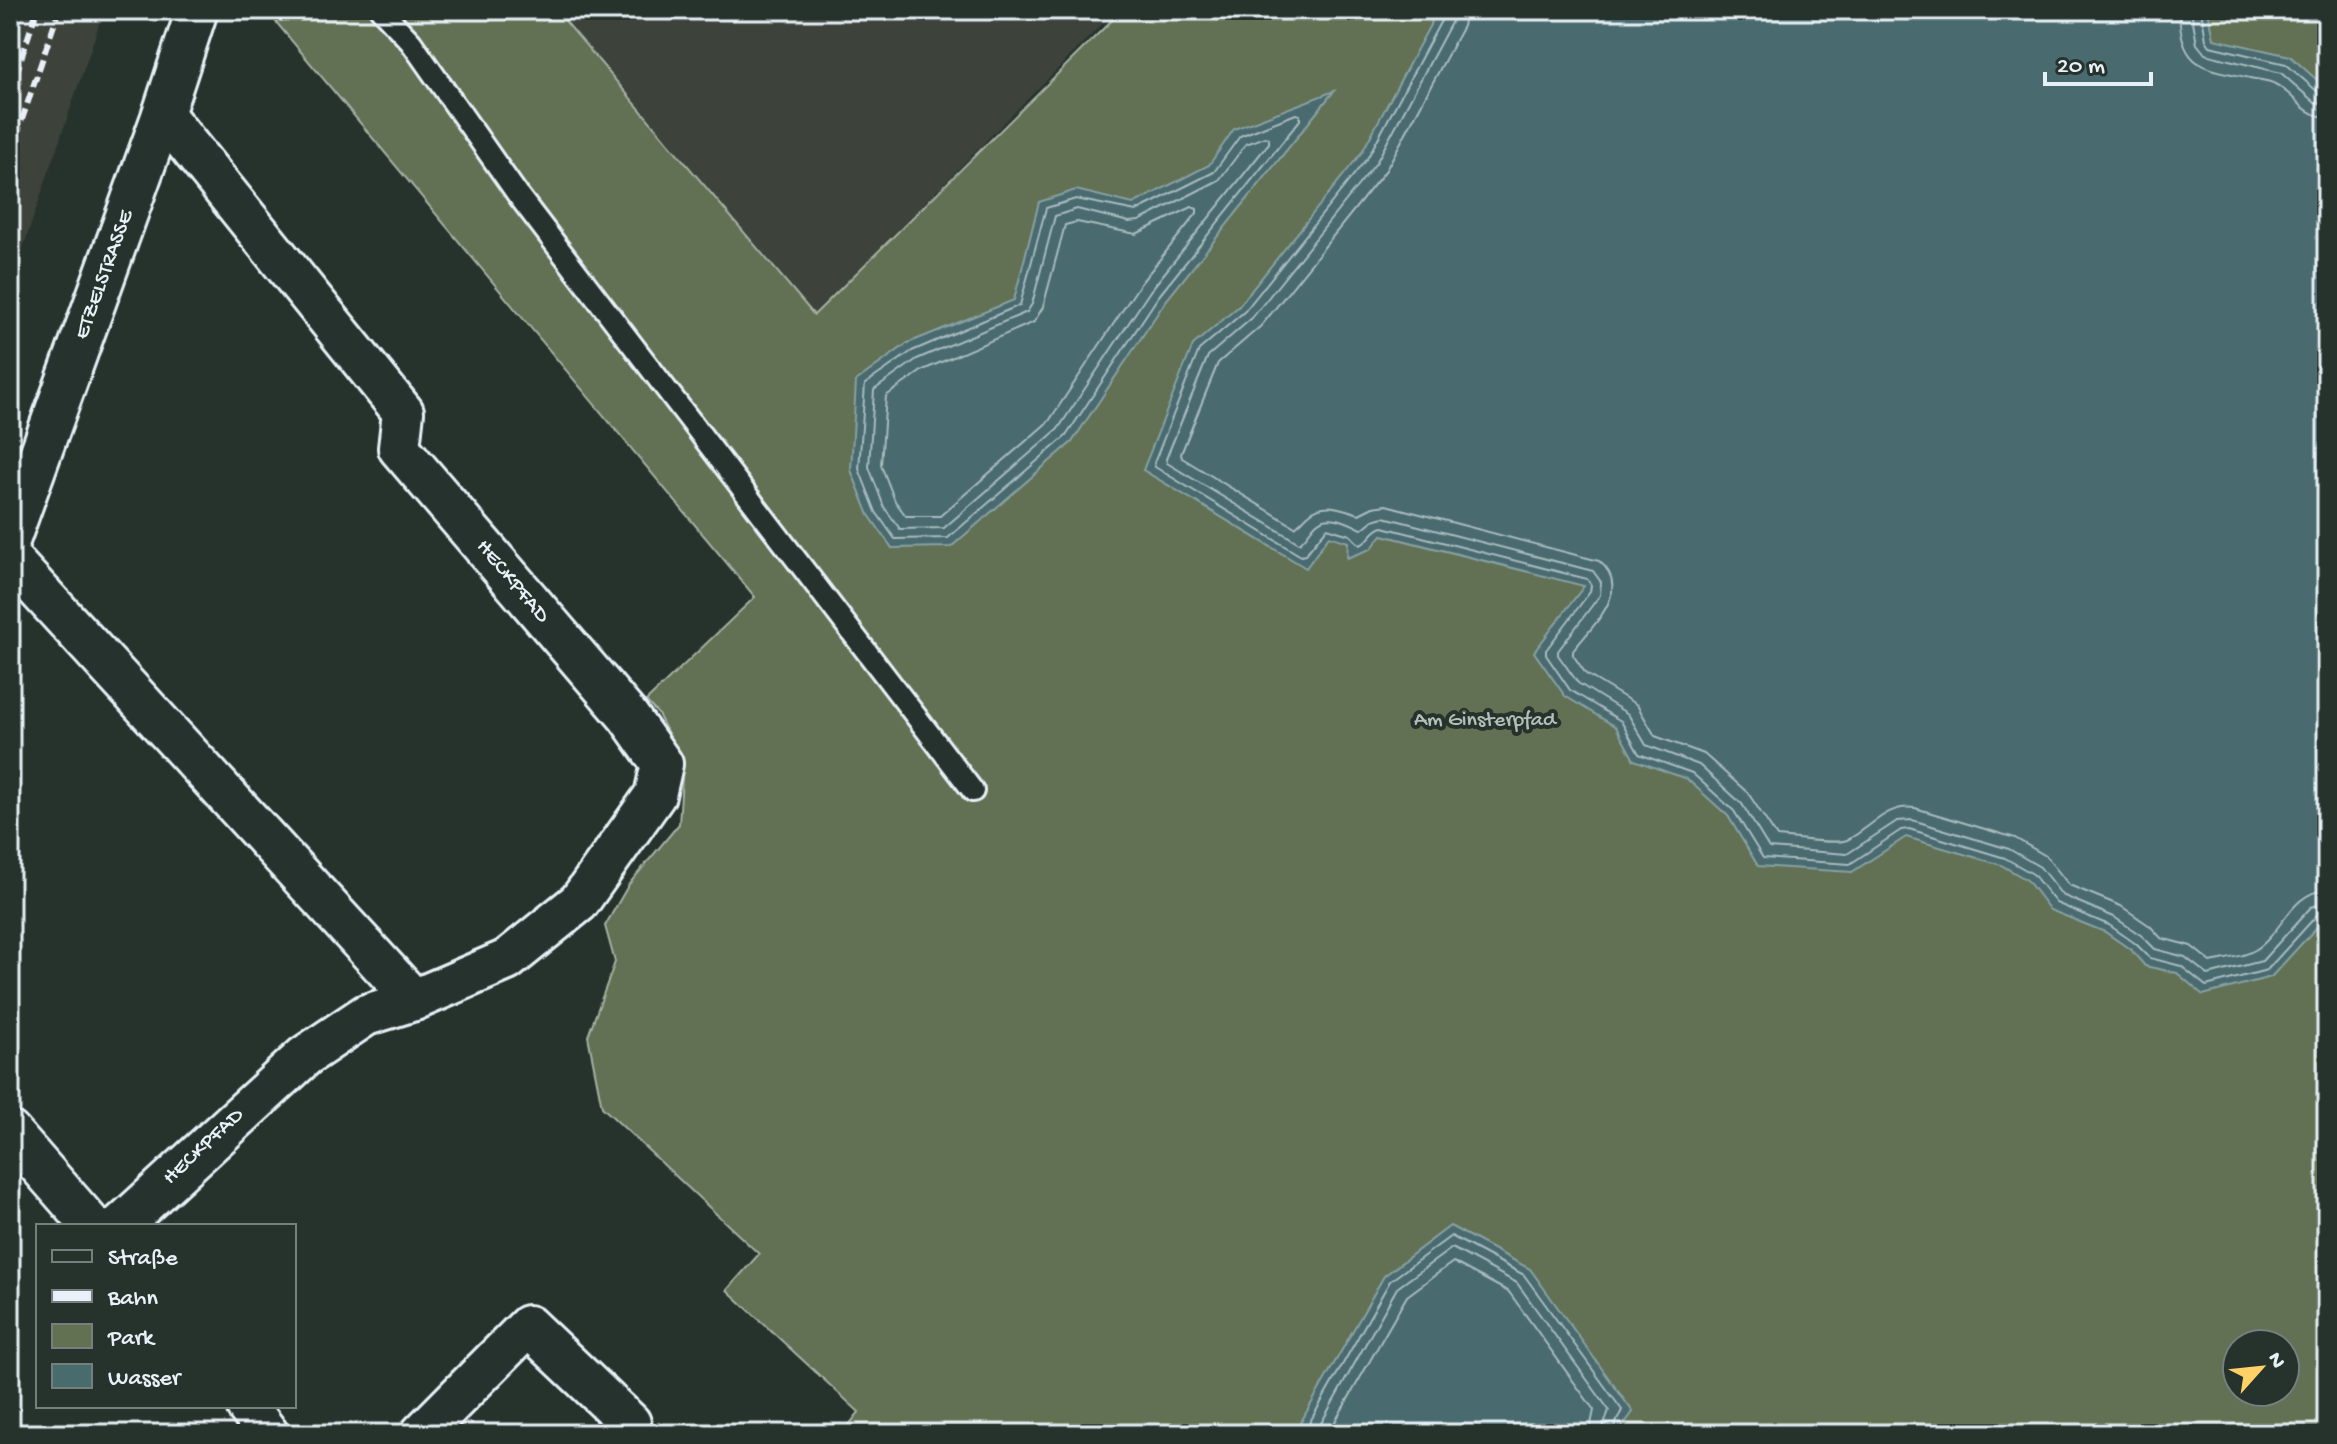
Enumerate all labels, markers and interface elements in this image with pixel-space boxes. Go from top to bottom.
scale bar [2045,36,2151,86]
text: 20 m [2057,53,2105,82]
street label: ETZELSTRASSE [70,206,141,343]
street label: HECKPFAD [470,535,555,630]
park label: Am Ginsterpfad [1414,708,1558,734]
street label: HECKPFAD [158,1103,250,1191]
legend [36,1224,296,1408]
text: Straße [108,1245,178,1274]
text: Bahn [107,1285,158,1314]
text: Park [107,1325,156,1354]
north arrow [2221,1328,2301,1408]
text: N [2260,1348,2290,1373]
text: Wasser [108,1365,183,1394]

